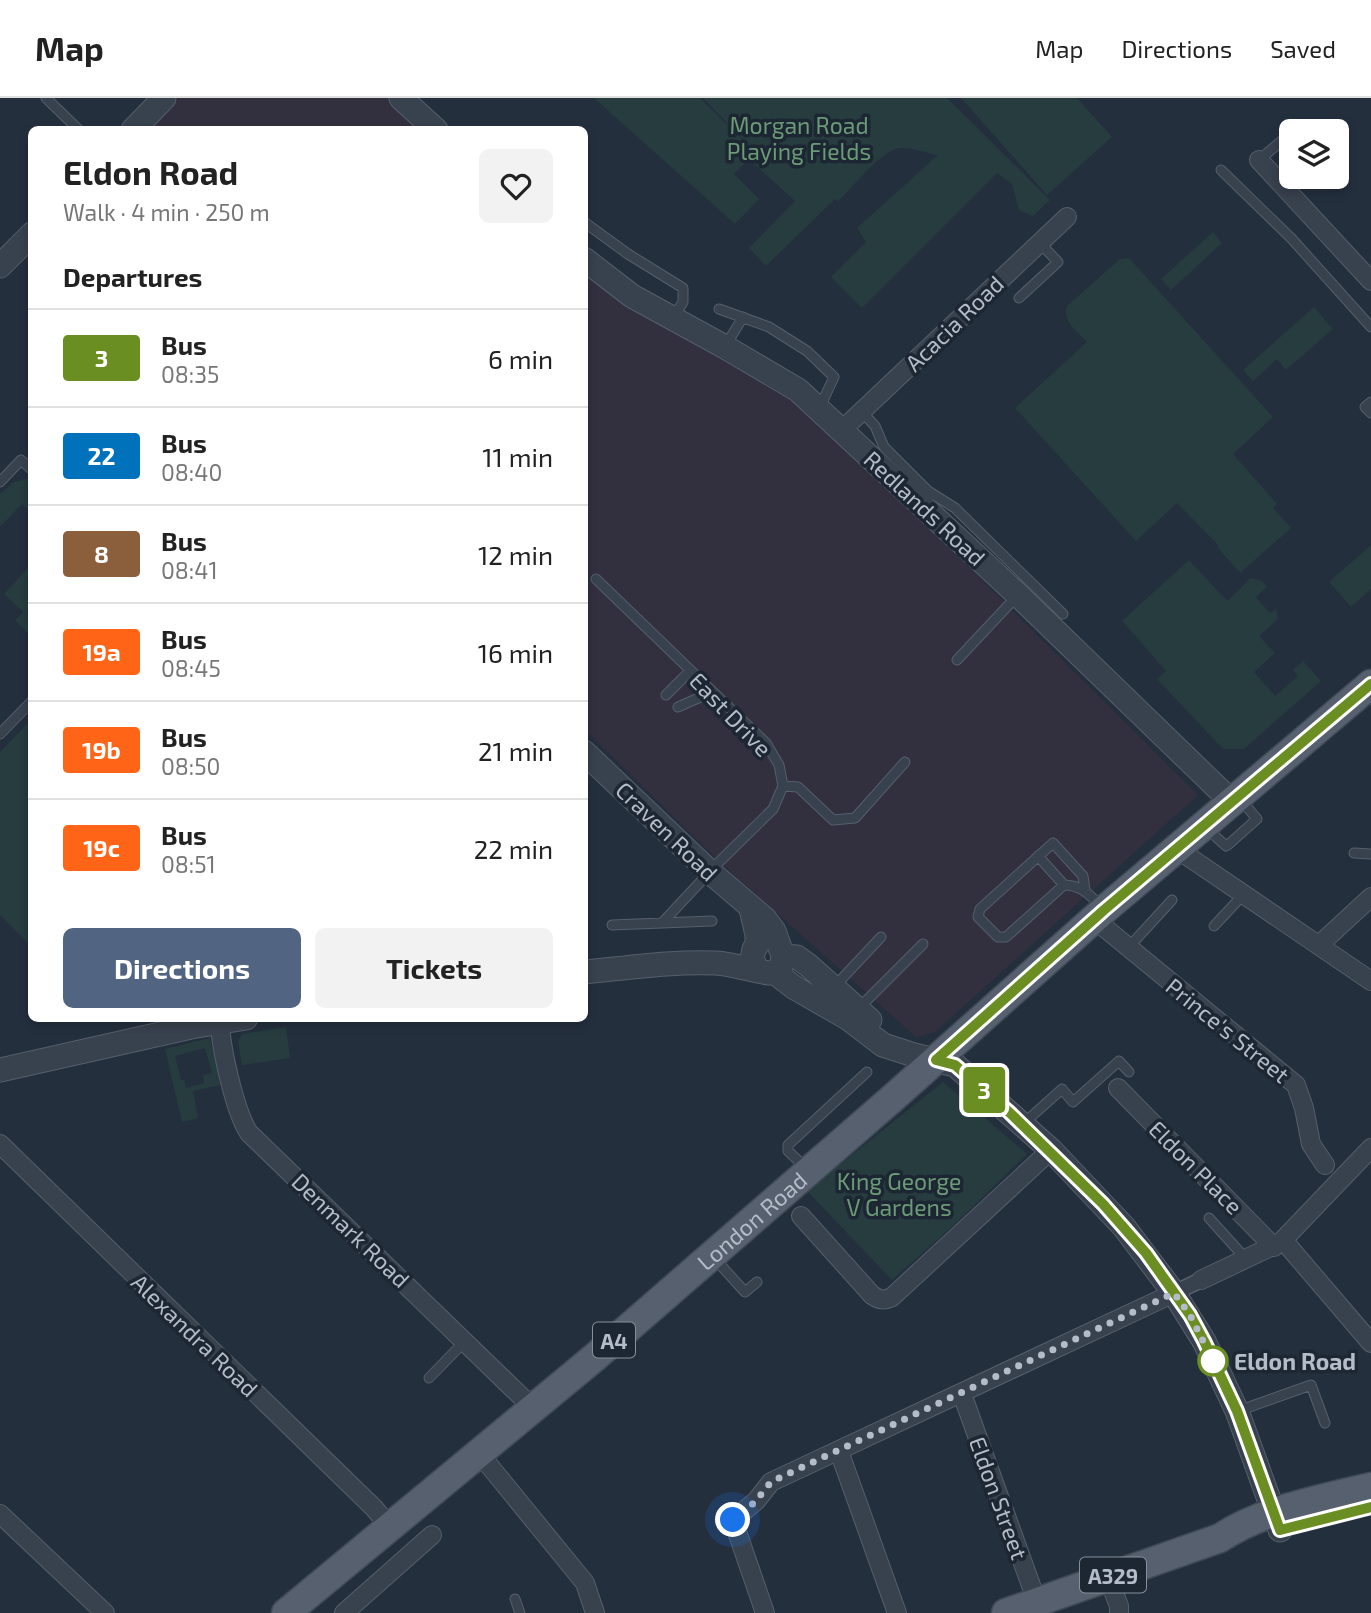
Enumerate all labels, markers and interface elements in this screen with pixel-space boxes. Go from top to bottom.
text: Map [35,28,104,68]
text: Map [1035,34,1083,63]
text: Directions [1121,34,1232,63]
text: Saved [1270,34,1336,63]
park label: Morgan Road Playing Fields [727,111,871,165]
map controls [1279,119,1349,189]
button: layers [1279,119,1349,189]
button: heart [479,149,553,223]
text: Eldon Road [63,152,238,192]
text: Walk · 4 min · 250 m [63,198,270,226]
text: Departures [63,261,202,292]
street label: Acacia Road [899,269,1009,377]
text: Bus [161,329,207,360]
text: 3 [95,343,108,372]
text: 6 min [488,343,553,374]
text: 08:35 [161,360,219,388]
text: Bus [161,427,207,458]
text: 22 [88,441,115,470]
text: 11 min [482,441,553,472]
street label: Redlands Road [859,445,991,571]
text: 08:40 [161,458,222,486]
text: Bus [161,525,207,556]
text: 8 [94,539,109,568]
text: 12 min [478,539,553,570]
text: 08:41 [161,556,218,584]
text: Bus [161,623,207,654]
text: 19a [82,637,121,666]
text: 16 min [478,637,553,668]
text: 08:45 [161,654,221,682]
street label: East Drive [684,666,778,762]
text: Bus [161,721,207,752]
text: 19b [82,735,121,764]
text: 21 min [478,735,553,766]
text: 08:50 [161,752,220,780]
street label: Craven Road [610,775,724,887]
text: Bus [161,819,207,850]
text: 19c [83,833,120,862]
text: 22 min [474,833,553,864]
text: 08:51 [161,850,216,878]
button: Directions [63,928,301,1008]
button: Tickets [315,928,553,1008]
street label: Prince's Street [1161,972,1296,1088]
line badge: 3 [961,1067,1007,1113]
text: 3 [977,1075,991,1104]
street label: Eldon Place [1143,1114,1249,1220]
street label: London Road [691,1165,812,1276]
street label: Denmark Road [286,1167,416,1293]
park label: King George V Gardens [837,1167,961,1221]
street label: Alexandra Road [126,1268,264,1402]
road number: A4 [593,1322,635,1358]
marker: Eldon Road [1198,1346,1228,1376]
place label: Eldon Road [1234,1347,1356,1375]
street label: Eldon Street [964,1433,1034,1563]
your location [715,1502,750,1537]
road number: A329 [1080,1558,1146,1592]

